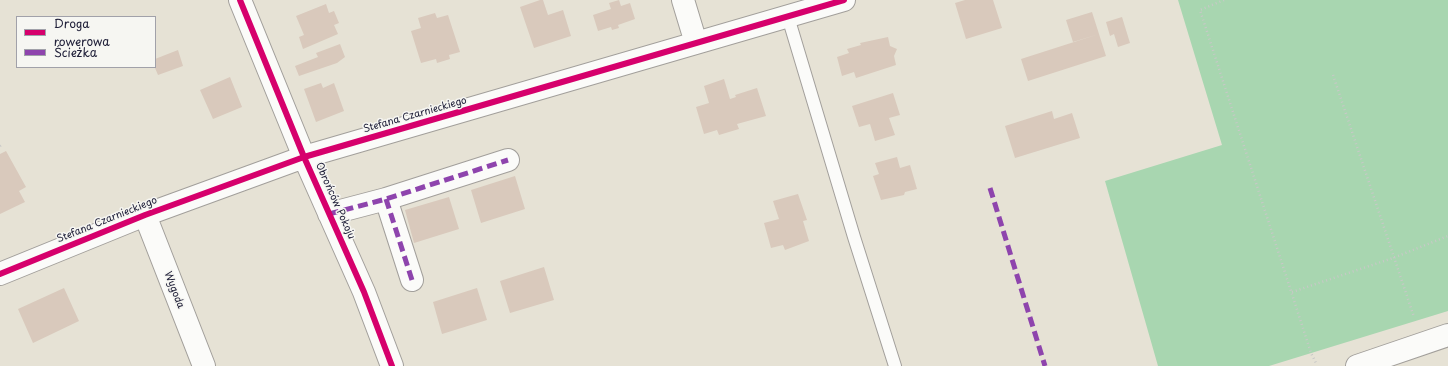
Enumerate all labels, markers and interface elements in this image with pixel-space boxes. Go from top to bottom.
text: Droga rowerowa [54,14,110,50]
legend [16,16,156,68]
text: Ścieżka [54,43,97,61]
street label: Stefana Czarnieckiego [362,94,468,136]
street label: Obrońców Pokoju [313,161,357,241]
street label: Stefana Czarnieckiego [55,194,159,246]
street label: Wygoda [161,270,187,310]

